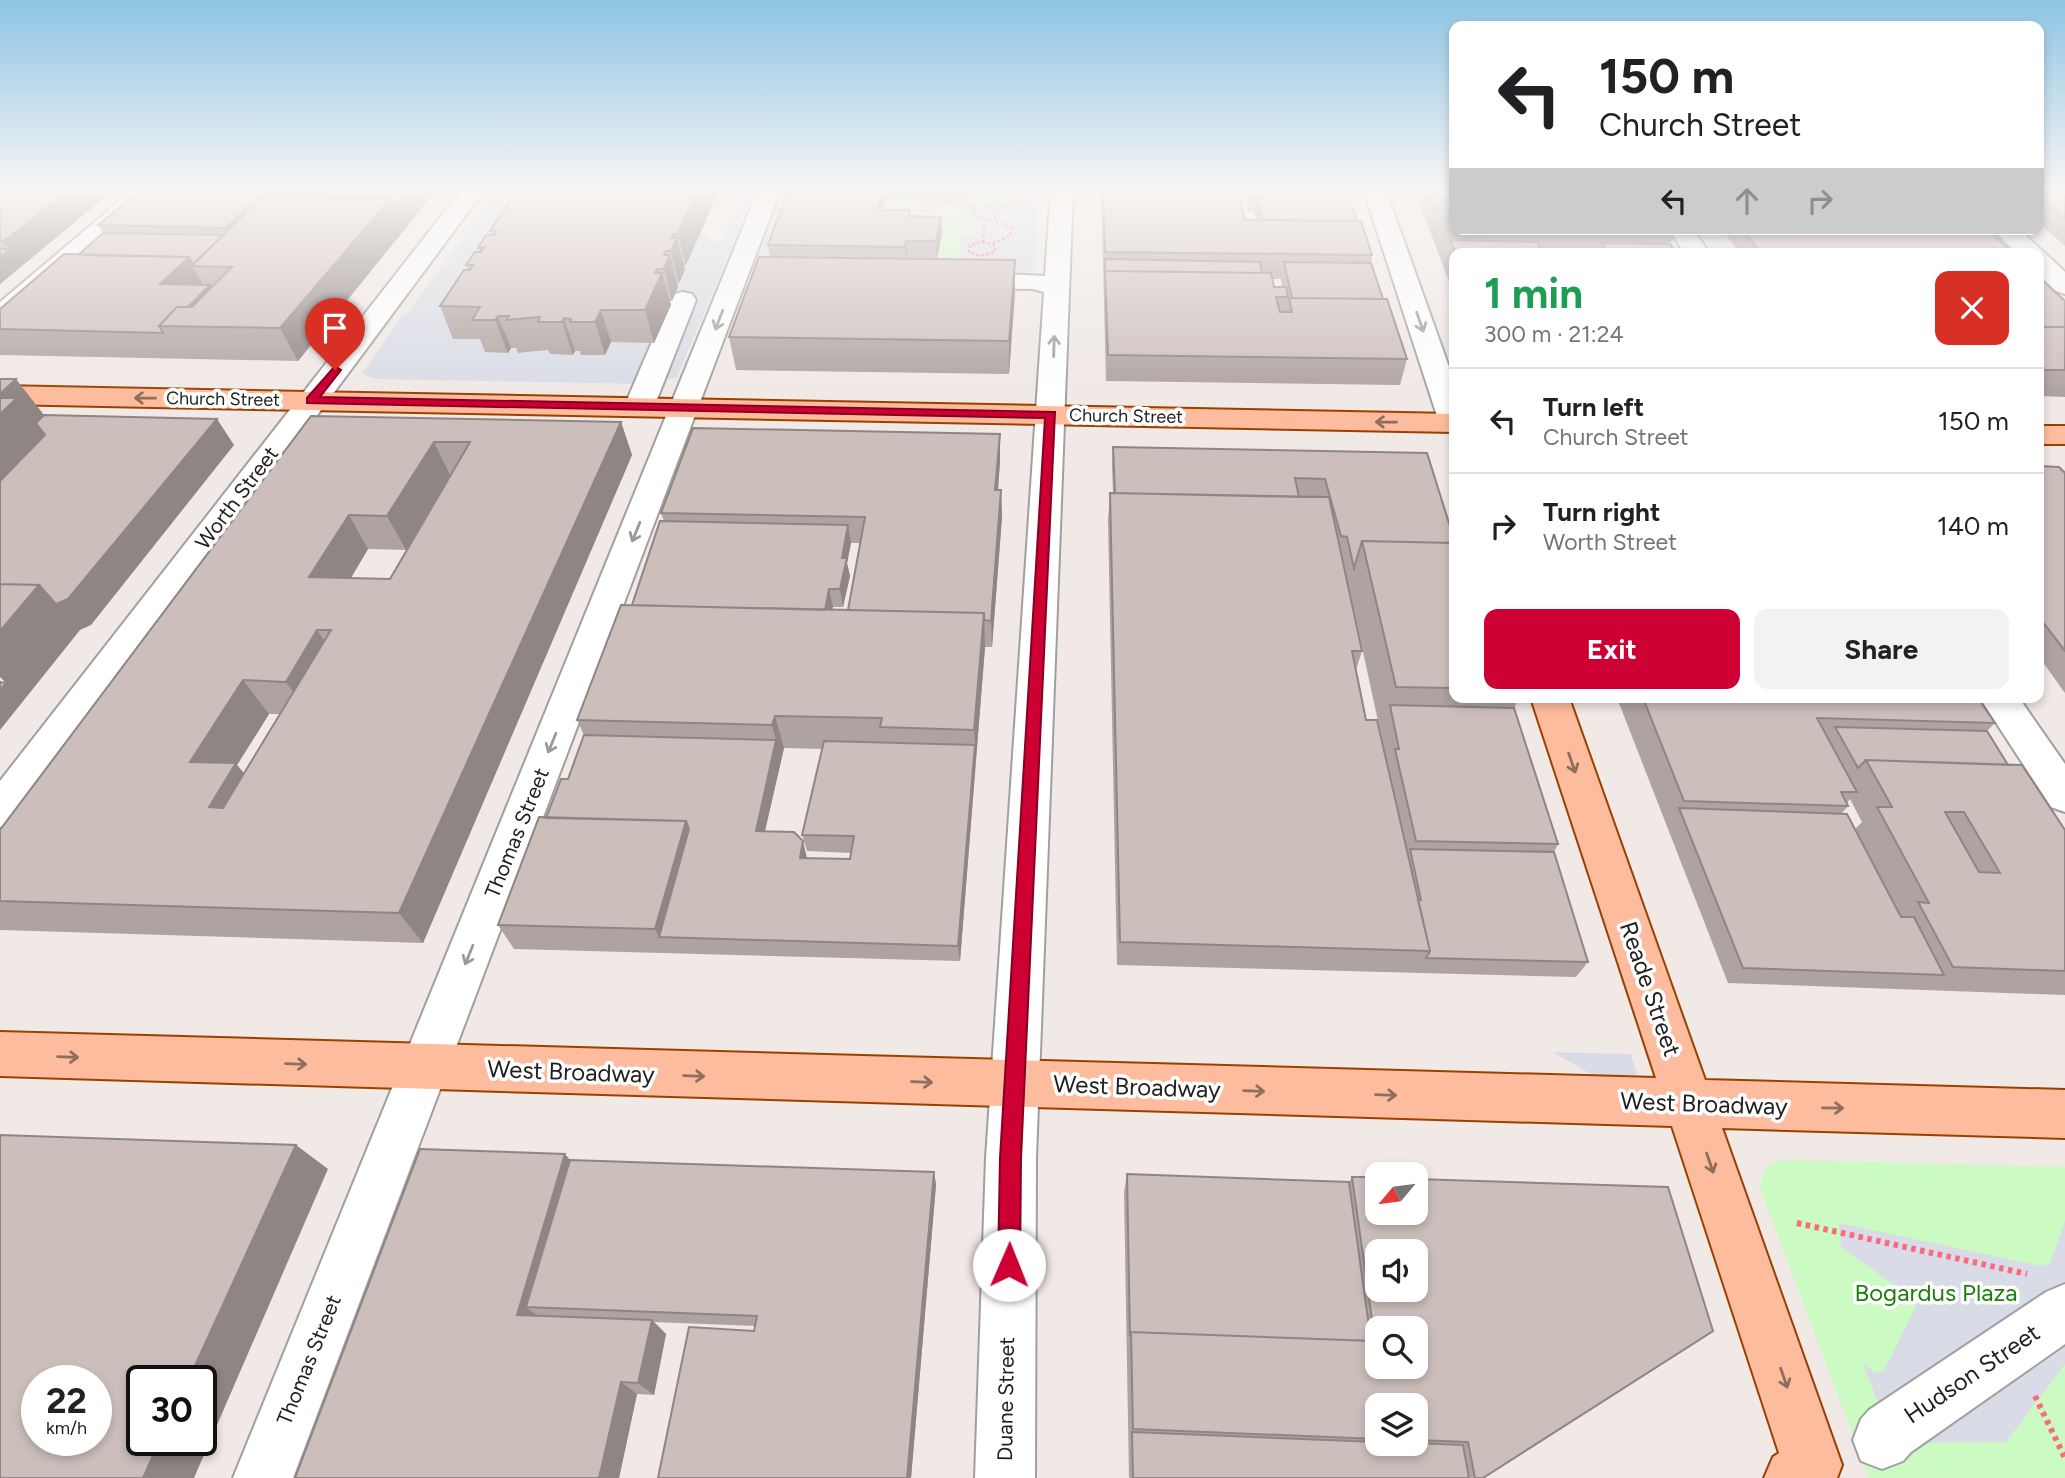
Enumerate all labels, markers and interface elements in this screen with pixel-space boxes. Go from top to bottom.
text: 150 m [1599,46,1734,105]
icon: left [1484,49,1575,140]
text: Church Street [1599,106,1801,144]
icon: left [1655,182,1693,220]
icon: ahead [1728,182,1766,220]
icon: right [1801,182,1839,220]
text: 1 min [1484,268,1583,319]
button: close [1935,271,2009,345]
pin [305,298,365,370]
one-way arrow [712,308,724,330]
icon: arrive [316,309,354,347]
one-way arrow [1415,310,1427,332]
text: 300 m · 21:24 [1484,320,1624,348]
one-way arrow [1047,335,1060,358]
street label: Church Street [166,387,280,411]
one-way arrow [134,391,157,405]
text: Turn left [1543,391,1644,423]
icon: left [1484,402,1522,440]
street label: Church Street [1069,404,1183,428]
text: 150 m [1938,405,2009,437]
one-way arrow [1375,415,1398,429]
text: Church Street [1543,423,1688,451]
street label: Worth Street [190,441,283,554]
text: Turn right [1543,496,1660,528]
icon: right [1484,507,1522,545]
text: 140 m [1937,510,2009,542]
one-way arrow [629,520,641,542]
text: Worth Street [1543,528,1677,556]
button: Exit [1484,609,1740,689]
button: Share [1754,609,2009,689]
one-way arrow [545,732,558,754]
one-way arrow [1567,751,1579,773]
street label: Thomas Street [479,764,554,901]
street label: Reade Street [1614,918,1687,1060]
one-way arrow [461,943,474,965]
one-way arrow [56,1050,79,1063]
street label: West Broadway [487,1054,656,1089]
one-way arrow [284,1058,307,1071]
one-way arrow [683,1069,706,1082]
street label: West Broadway [1053,1069,1222,1104]
one-way arrow [910,1075,933,1088]
one-way arrow [1243,1084,1266,1097]
street label: West Broadway [1620,1086,1789,1121]
one-way arrow [1374,1088,1397,1101]
one-way arrow [1822,1101,1845,1115]
one-way arrow [1705,1152,1717,1174]
north arrow [1365,1162,1428,1225]
map controls [1365,1162,1428,1456]
position arrow [972,1228,1046,1302]
button: sound [1365,1239,1428,1302]
park label: Bogardus Plaza [1854,1278,2018,1307]
street label: Thomas Street [271,1291,346,1428]
button: search [1365,1316,1428,1379]
street label: Hudson Street [1898,1318,2045,1430]
street label: Duane Street [992,1337,1019,1461]
speed limit sign: 30 [126,1365,217,1456]
one-way arrow [1779,1367,1791,1389]
text: 22 [46,1380,87,1422]
button: layers [1365,1393,1428,1456]
text: km/h [46,1417,87,1439]

